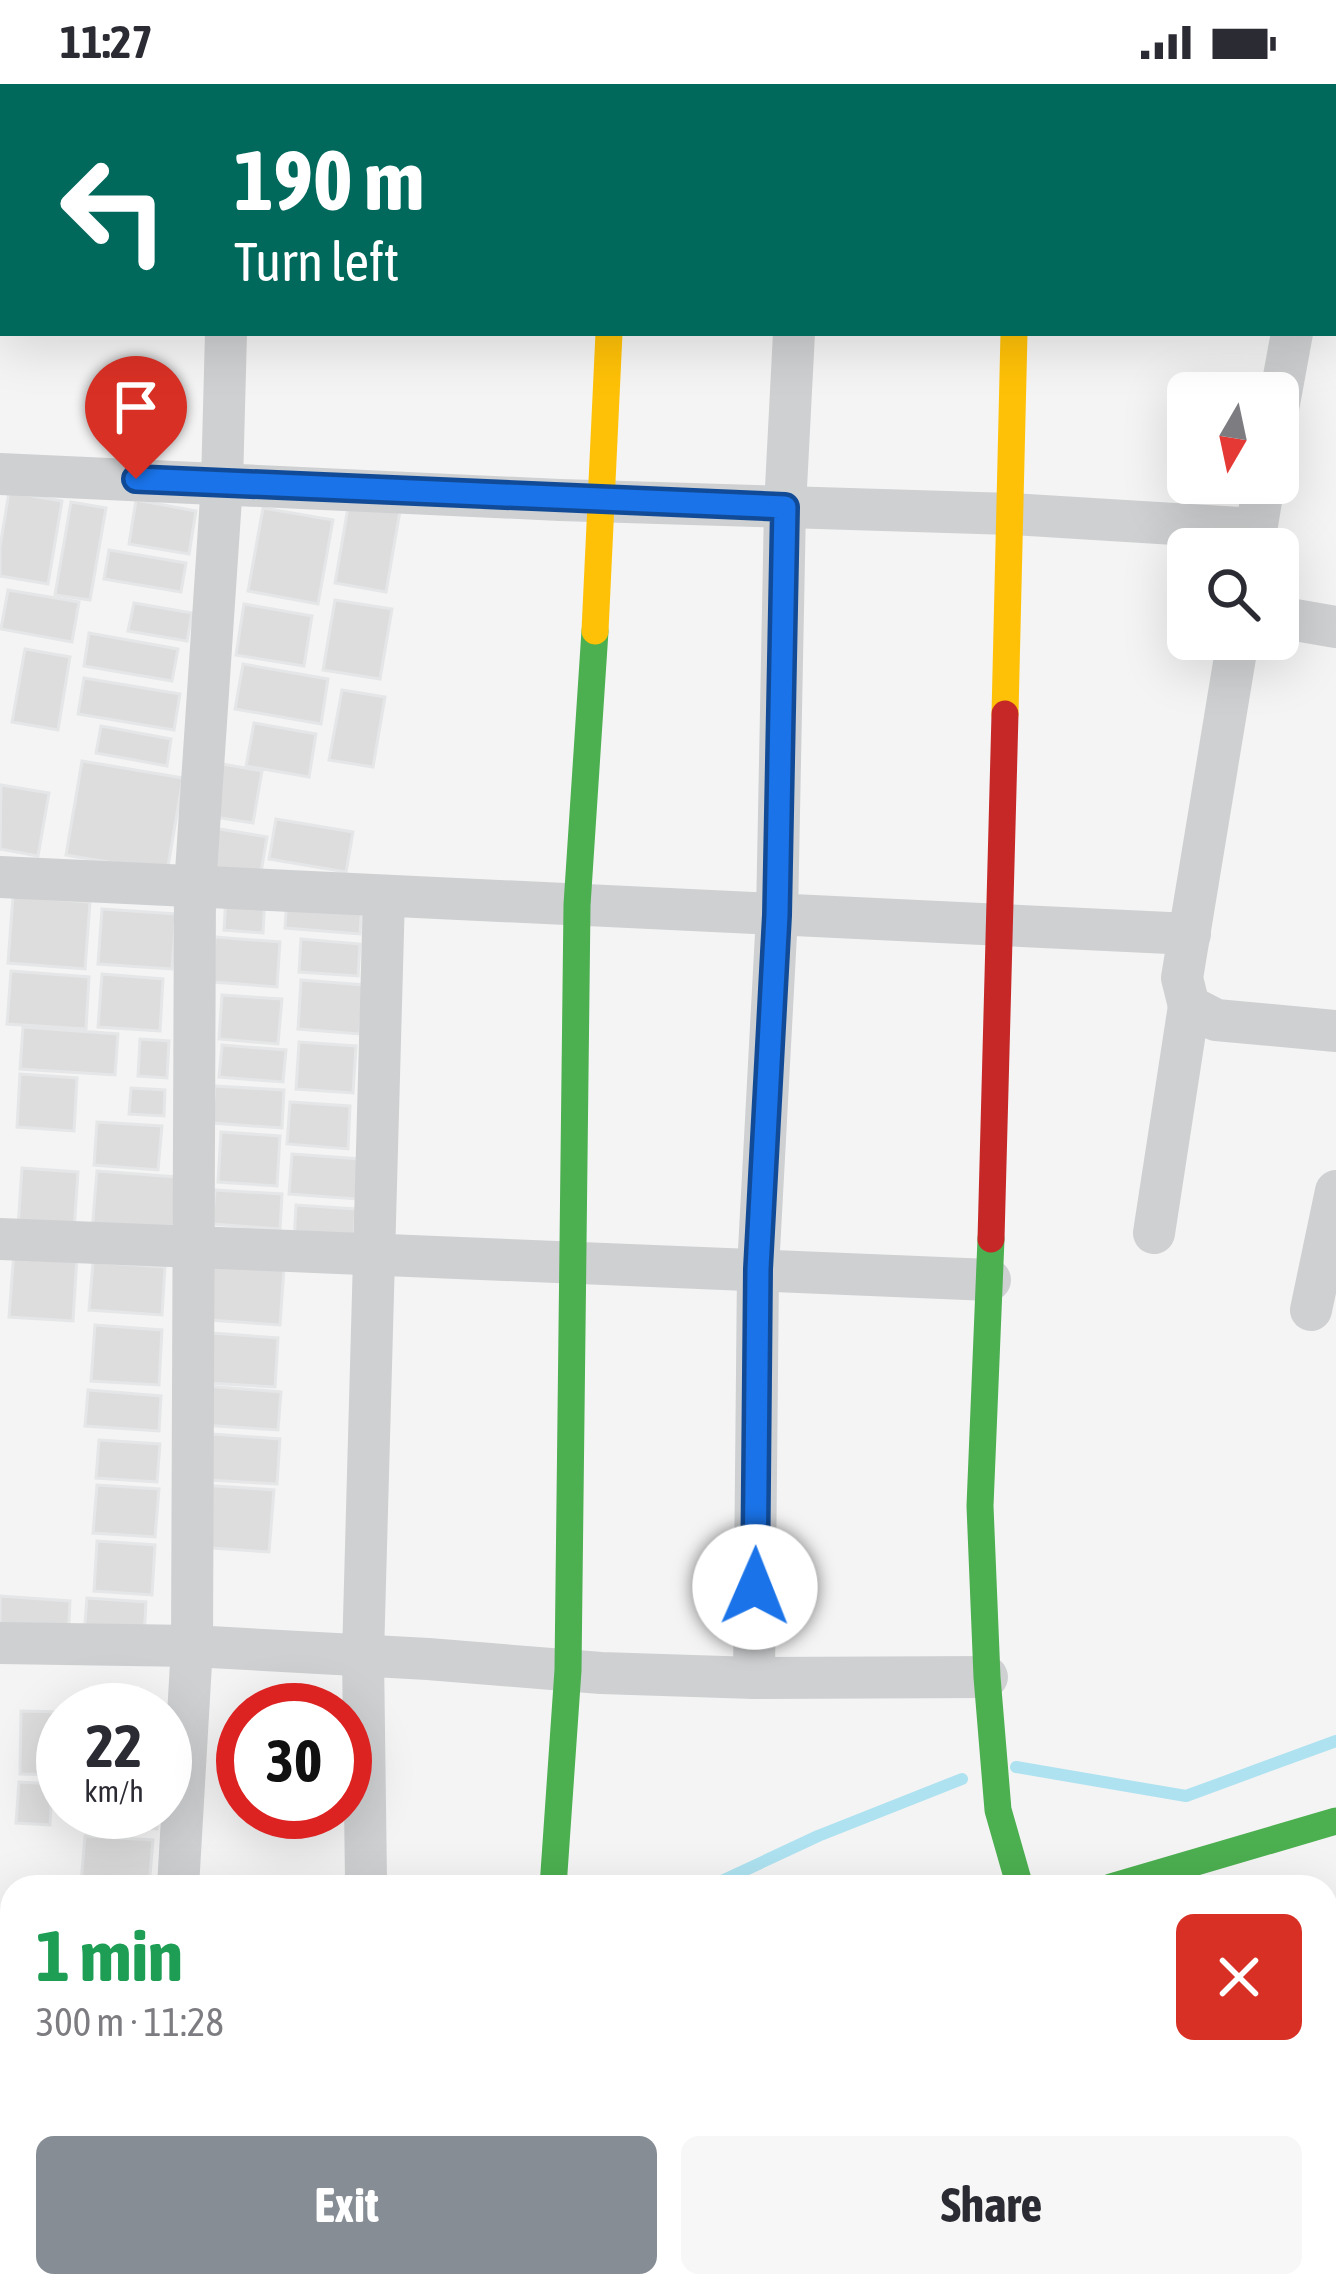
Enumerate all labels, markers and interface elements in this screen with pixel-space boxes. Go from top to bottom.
text: 11:27 [60,16,153,68]
icon: left [36,132,192,288]
text: 190 m [234,132,424,228]
text: Turn left [234,231,399,292]
pin [85,356,187,479]
north arrow [1167,372,1299,504]
map controls [1167,372,1299,660]
icon: arrive [103,374,169,440]
button: search [1167,528,1299,660]
position arrow [692,1524,818,1650]
speed limit sign: 30 [216,1683,372,1839]
text: 22 [86,1711,142,1780]
text: km/h [84,1774,144,1808]
text: 1 min [36,1914,183,1996]
button: close [1176,1914,1302,2040]
text: 300 m · 11:28 [36,2000,224,2044]
button: Exit [36,2136,657,2274]
button: Share [681,2136,1302,2274]

